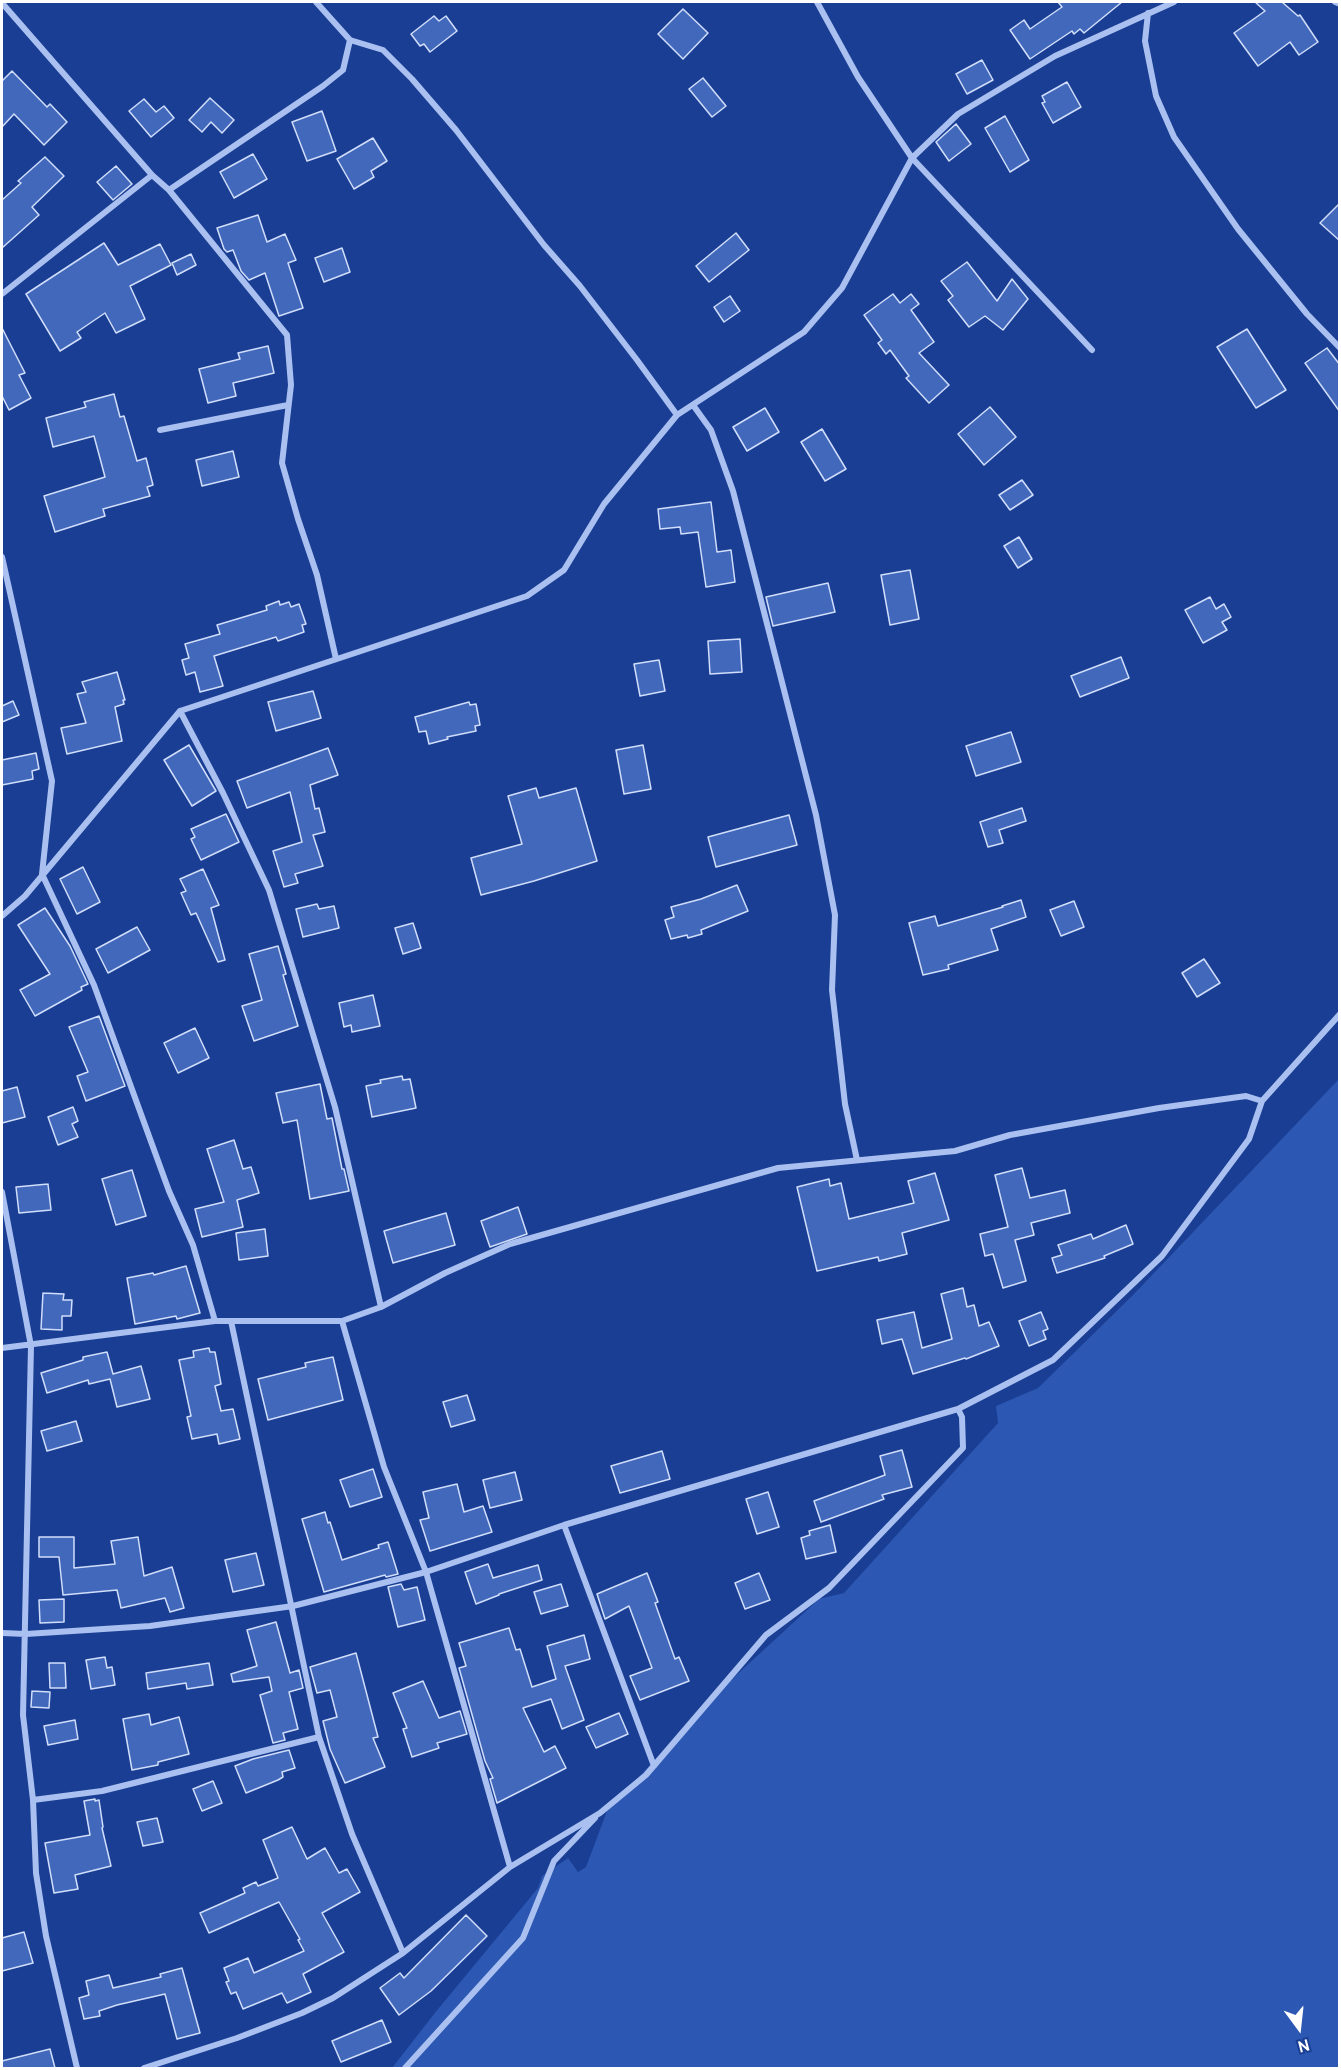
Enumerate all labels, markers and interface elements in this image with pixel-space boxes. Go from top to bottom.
north arrow [1269,1998,1329,2058]
text: N [1296,2035,1312,2057]

